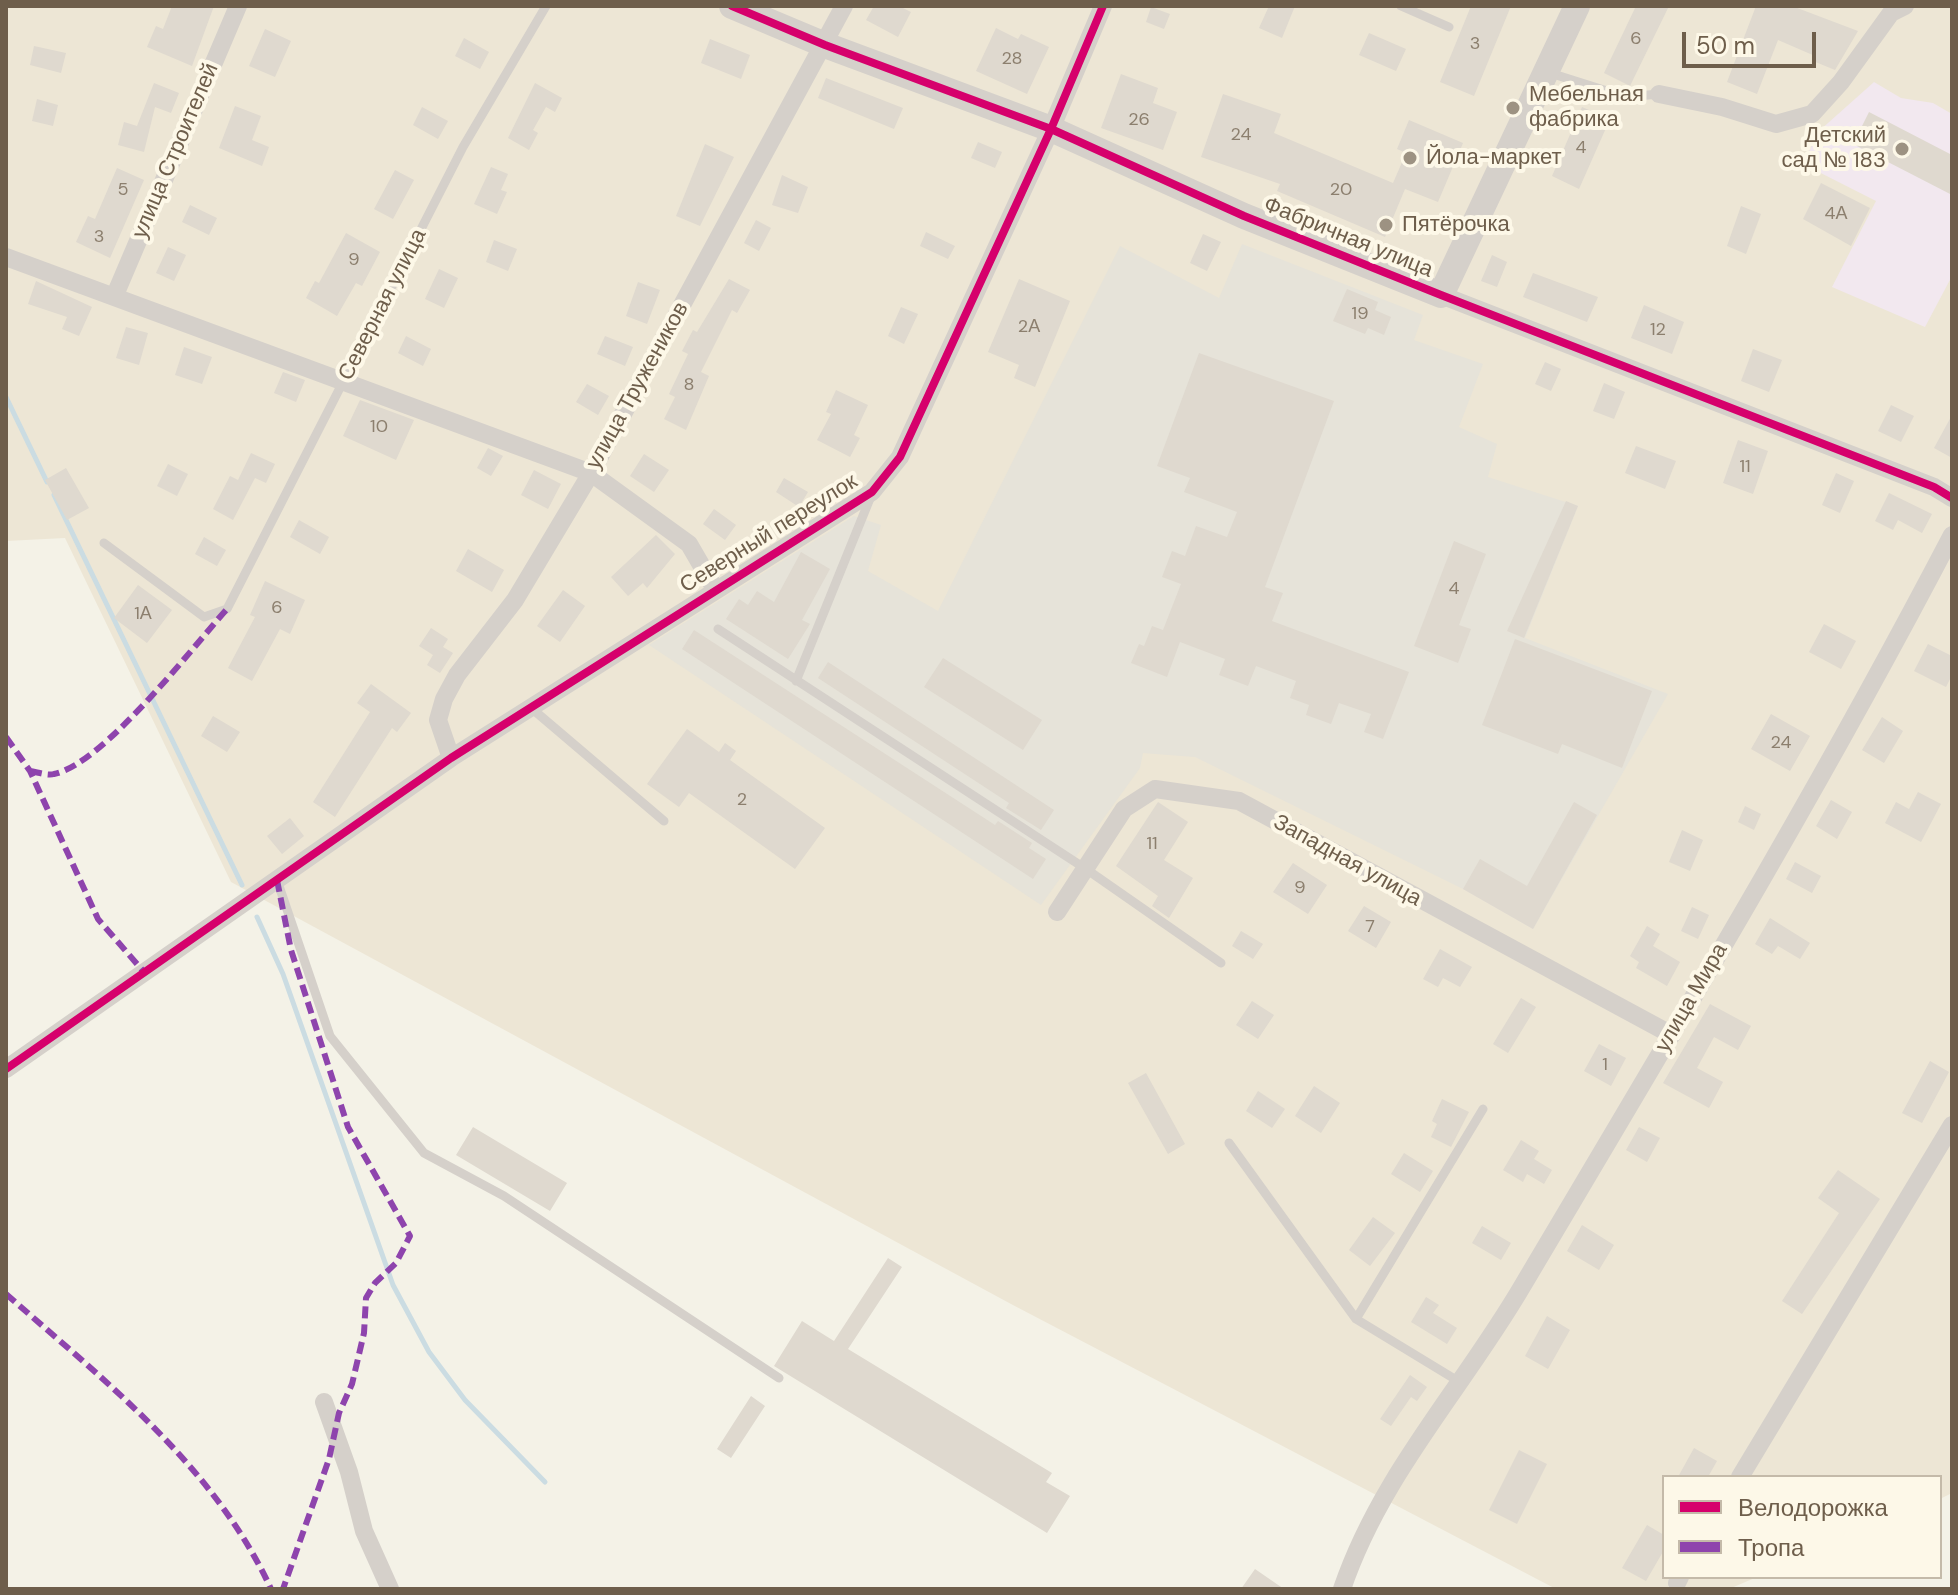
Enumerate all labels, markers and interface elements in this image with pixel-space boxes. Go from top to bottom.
scale bar [1686,16,1820,66]
house number: 6 [1630,28,1642,50]
text: 50 m [1696,30,1755,61]
house number: 3 [1470,33,1480,55]
house number: 28 [1001,48,1023,70]
street label: улица Строителей [127,59,225,243]
place label: Мебельная фабрика [1529,82,1644,134]
marker: Мебельная фабрика [1504,99,1522,117]
house number: 26 [1128,109,1150,131]
place label: Детский сад № 183 [1781,123,1886,174]
house number: 24 [1231,124,1251,146]
house number: 4 [1576,137,1586,159]
marker: Детский сад № 183 [1893,140,1911,158]
place label: Йола-маркет [1426,145,1562,171]
marker: Йола-маркет [1401,149,1419,167]
house number: 5 [118,179,128,201]
house number: 20 [1330,179,1352,201]
street label: Фабричная улица [1260,192,1436,284]
house number: 4А [1825,203,1847,225]
place label: Пятёрочка [1402,212,1510,238]
marker: Пятёрочка [1377,216,1395,234]
street label: Северная улица [333,225,433,385]
house number: 3 [94,226,104,248]
house number: 9 [348,249,360,271]
street label: улица Тружеников [581,298,695,474]
house number: 19 [1352,303,1368,325]
house number: 2А [1018,316,1040,338]
house number: 12 [1650,319,1666,341]
house number: 8 [684,374,694,396]
house number: 10 [370,416,388,438]
house number: 11 [1739,456,1751,478]
street label: Северный переулок [676,469,862,599]
house number: 4 [1449,578,1459,600]
house number: 6 [271,597,283,619]
house number: 1А [134,603,152,625]
house number: 24 [1771,732,1791,754]
house number: 2 [737,789,747,811]
street label: Западная улица [1268,809,1426,913]
house number: 11 [1146,833,1158,855]
house number: 9 [1294,877,1306,899]
house number: 7 [1365,916,1375,938]
street label: улица Мира [1650,939,1734,1057]
house number: 1 [1602,1054,1608,1076]
legend [1662,1475,1942,1579]
text: Велодорожка [1738,1492,1888,1523]
text: Тропа [1738,1532,1804,1563]

